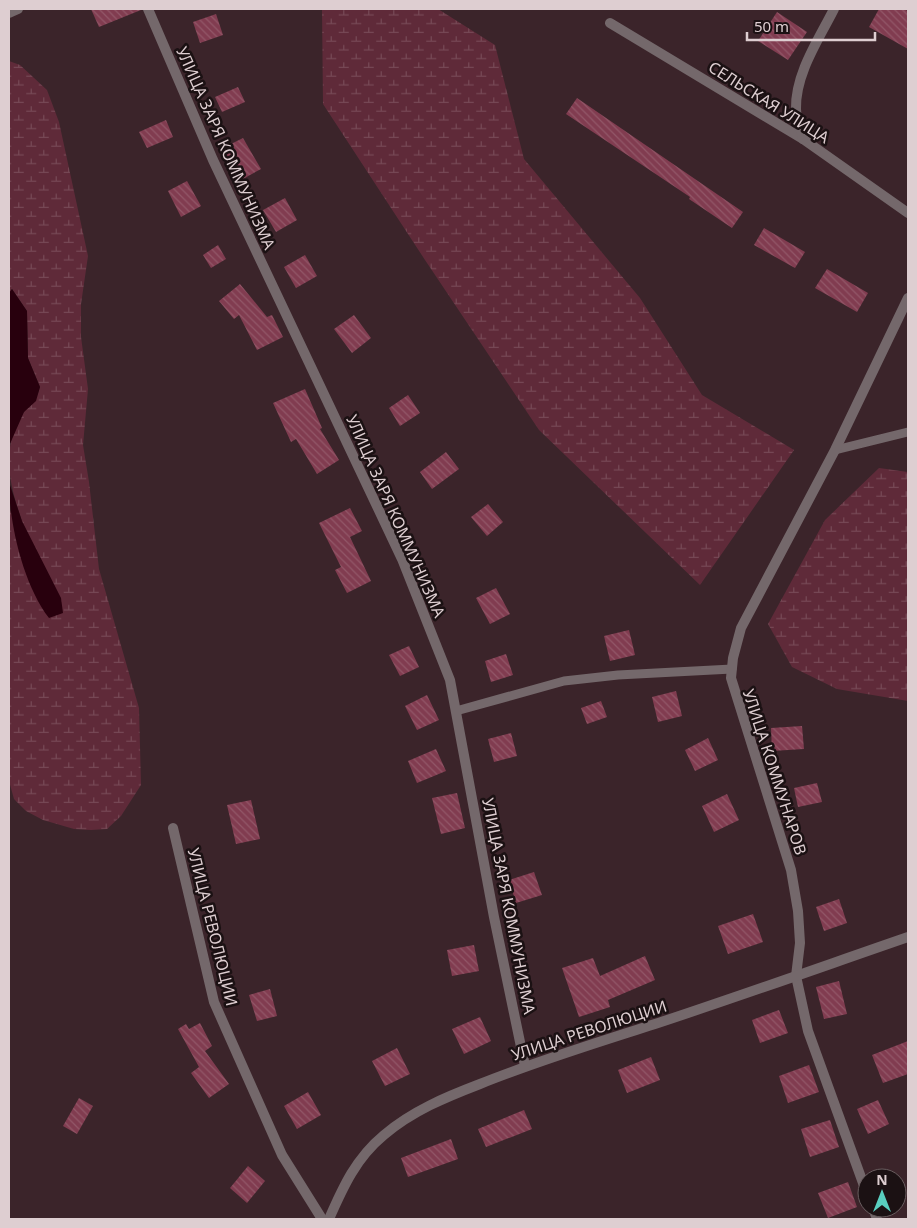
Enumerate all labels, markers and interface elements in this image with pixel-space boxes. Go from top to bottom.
scale bar [747,10,874,42]
text: 50 m [754,16,789,36]
street label: УЛИЦА ЗАРЯ КОММУНИЗМА [171,43,281,254]
street label: СЕЛЬСКАЯ УЛИЦА [704,56,834,148]
street label: УЛИЦА ЗАРЯ КОММУНИЗМА [341,411,451,622]
street label: УЛИЦА КОММУНАРОВ [738,686,812,858]
street label: УЛИЦА ЗАРЯ КОММУНИЗМА [477,796,541,1017]
street label: УЛИЦА РЕВОЛЮЦИИ [183,846,243,1008]
street label: УЛИЦА РЕВОЛЮЦИИ [509,994,669,1066]
north arrow [857,1168,907,1218]
text: N [876,1170,888,1189]

